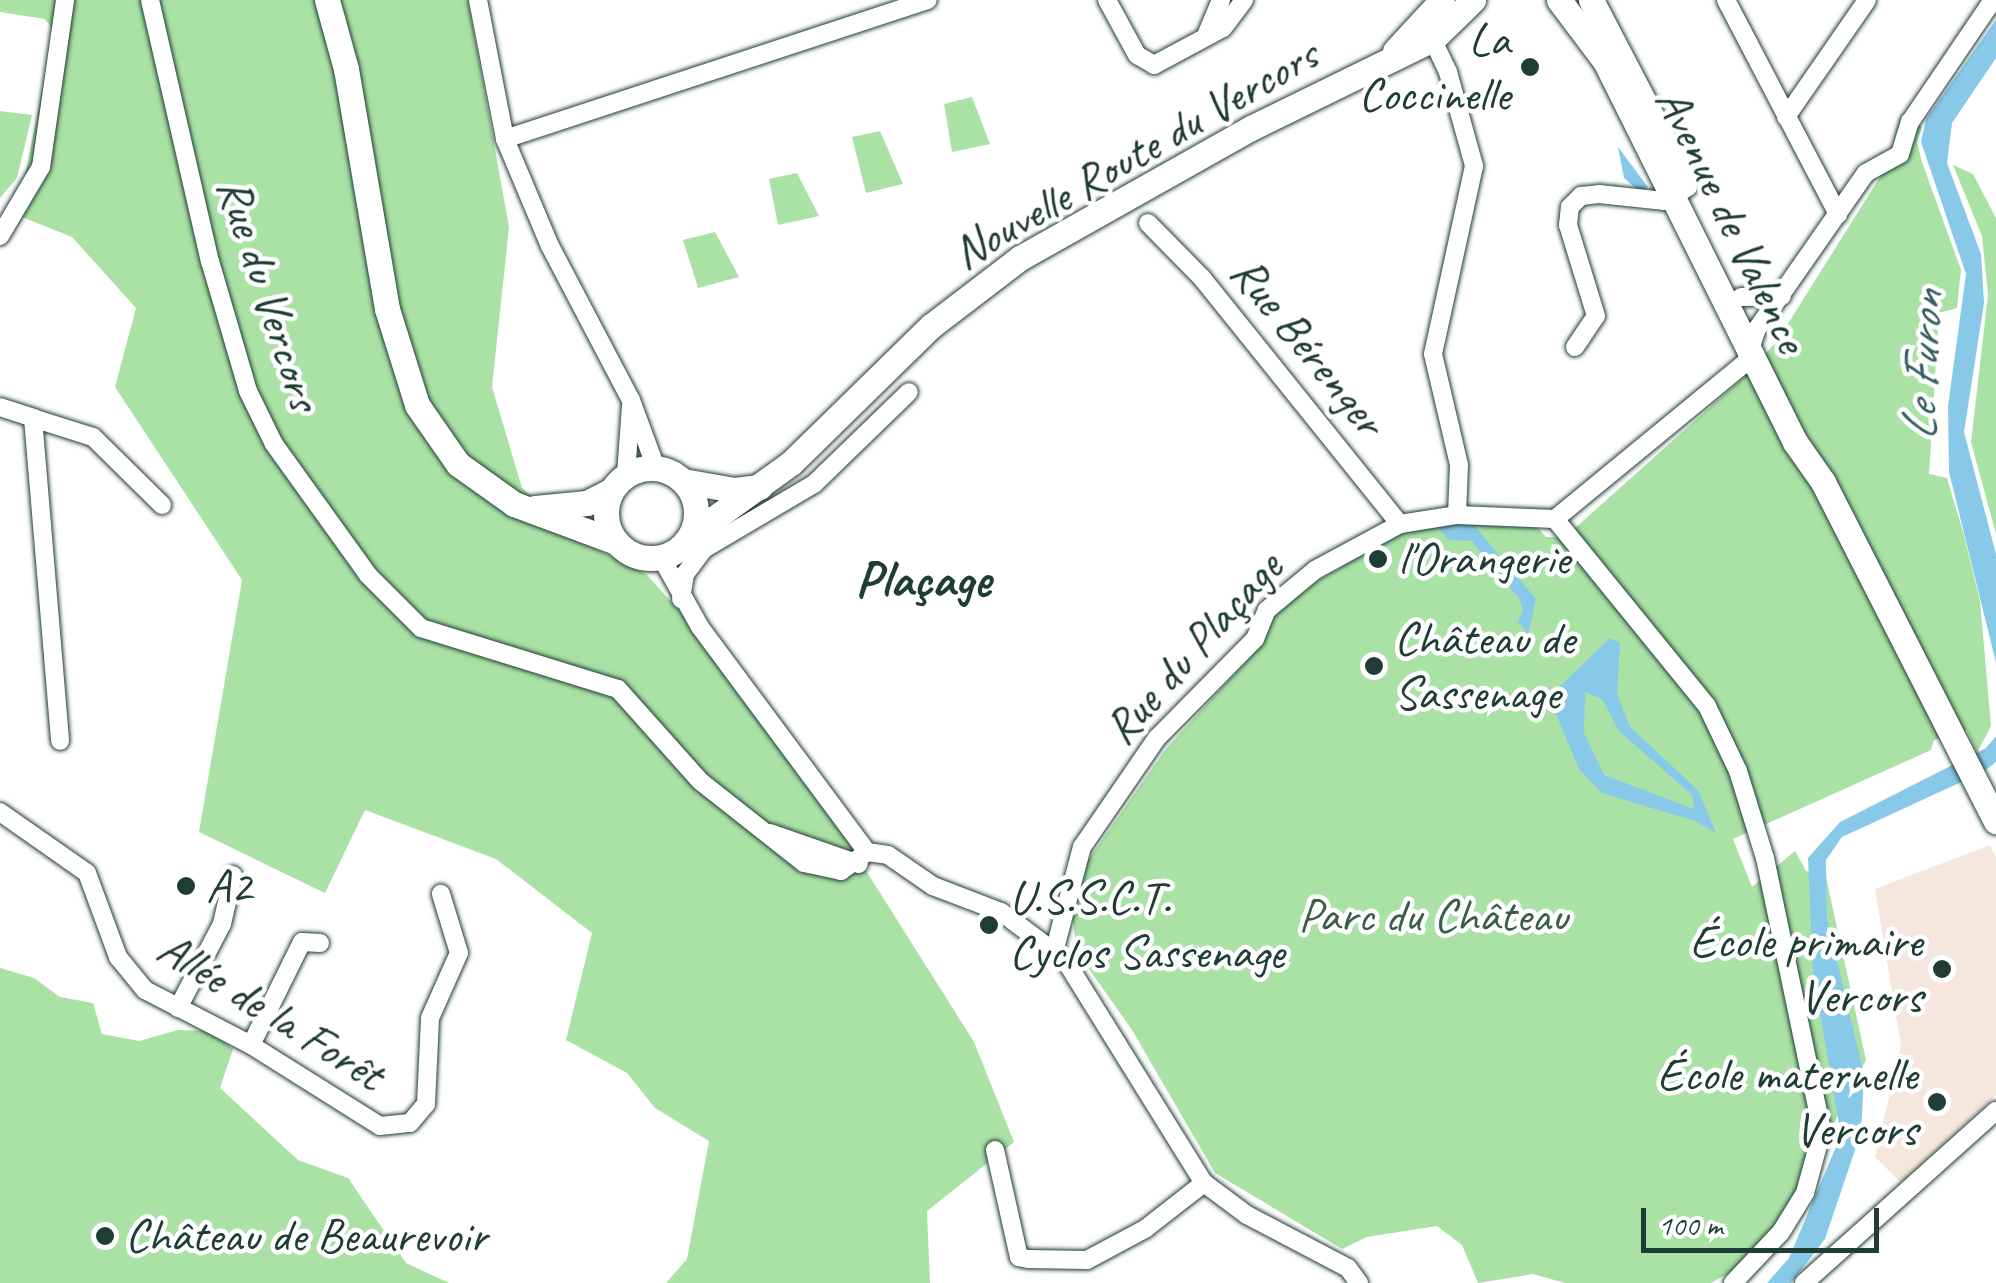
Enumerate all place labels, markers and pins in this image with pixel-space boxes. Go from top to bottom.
place label: La Coccinelle [1359,10,1510,123]
marker: La Coccinelle [1519,56,1541,78]
place label: l'Orangerie [1398,530,1570,588]
marker: l'Orangerie [1367,548,1389,570]
place label: Château de Sassenage [1394,609,1574,722]
marker: Château de Sassenage [1363,655,1385,677]
place label: A2 [206,857,252,915]
place label: U.S.S.C.T. Cyclos Sassenage [1009,868,1284,981]
marker: A2 [175,875,197,897]
place label: École primaire Vercors [1694,912,1922,1025]
marker: U.S.S.C.T. Cyclos Sassenage [978,914,1000,936]
marker: École primaire Vercors [1931,958,1953,980]
place label: École maternelle Vercors [1656,1045,1917,1158]
marker: École maternelle Vercors [1926,1091,1948,1113]
place label: Château de Beaurevoir [125,1207,487,1265]
marker: Château de Beaurevoir [94,1225,116,1247]

